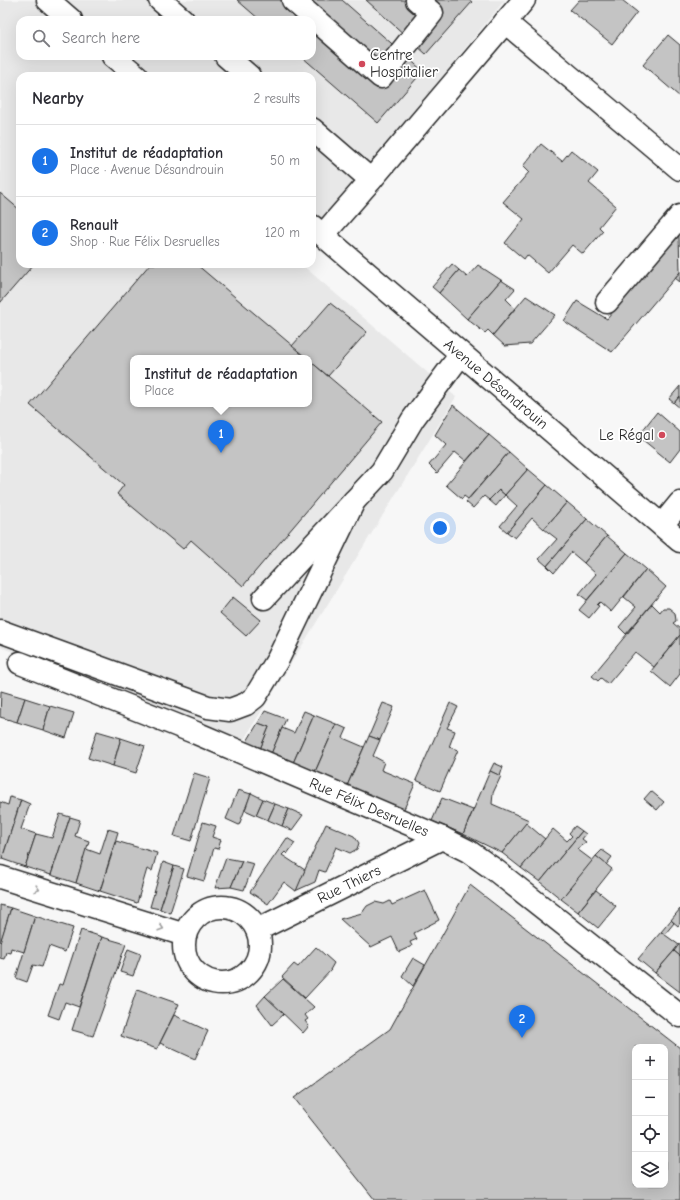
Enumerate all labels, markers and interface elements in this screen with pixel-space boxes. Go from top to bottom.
search box [16,16,316,60]
icon: search [30,27,52,49]
text: Search here [62,29,140,47]
place label: Centre Hospitalier [370,46,438,81]
marker: Centre Hospitalier [357,59,367,69]
text: Nearby [32,89,83,108]
text: 2 results [253,91,300,106]
text: Institut de réadaptation [70,144,223,162]
text: 1 [42,153,48,168]
text: 50 m [270,153,300,168]
text: Place · Avenue Désandrouin [70,162,224,177]
text: Renault [70,216,118,234]
text: 2 [42,225,48,240]
text: 120 m [265,225,300,240]
text: Shop · Rue Félix Desruelles [70,234,220,249]
street label: Avenue Désandrouin [440,335,552,433]
popup [130,355,312,407]
text: Institut de réadaptation [144,365,298,383]
text: Place [144,383,174,398]
pin: 1 [208,420,234,453]
place label: Le Régal [599,426,654,444]
marker: Le Régal [657,430,667,440]
your location [430,518,450,538]
street label: Rue Félix Desruelles [307,774,431,840]
street label: Rue Thiers [314,861,384,907]
one-way arrow [34,884,41,893]
one-way arrow [158,923,165,932]
pin: 2 [509,1005,535,1038]
map controls [632,1044,668,1188]
button: + [632,1044,668,1080]
button: − [632,1080,668,1116]
button: locate [632,1116,668,1152]
button: layers [632,1152,668,1188]

